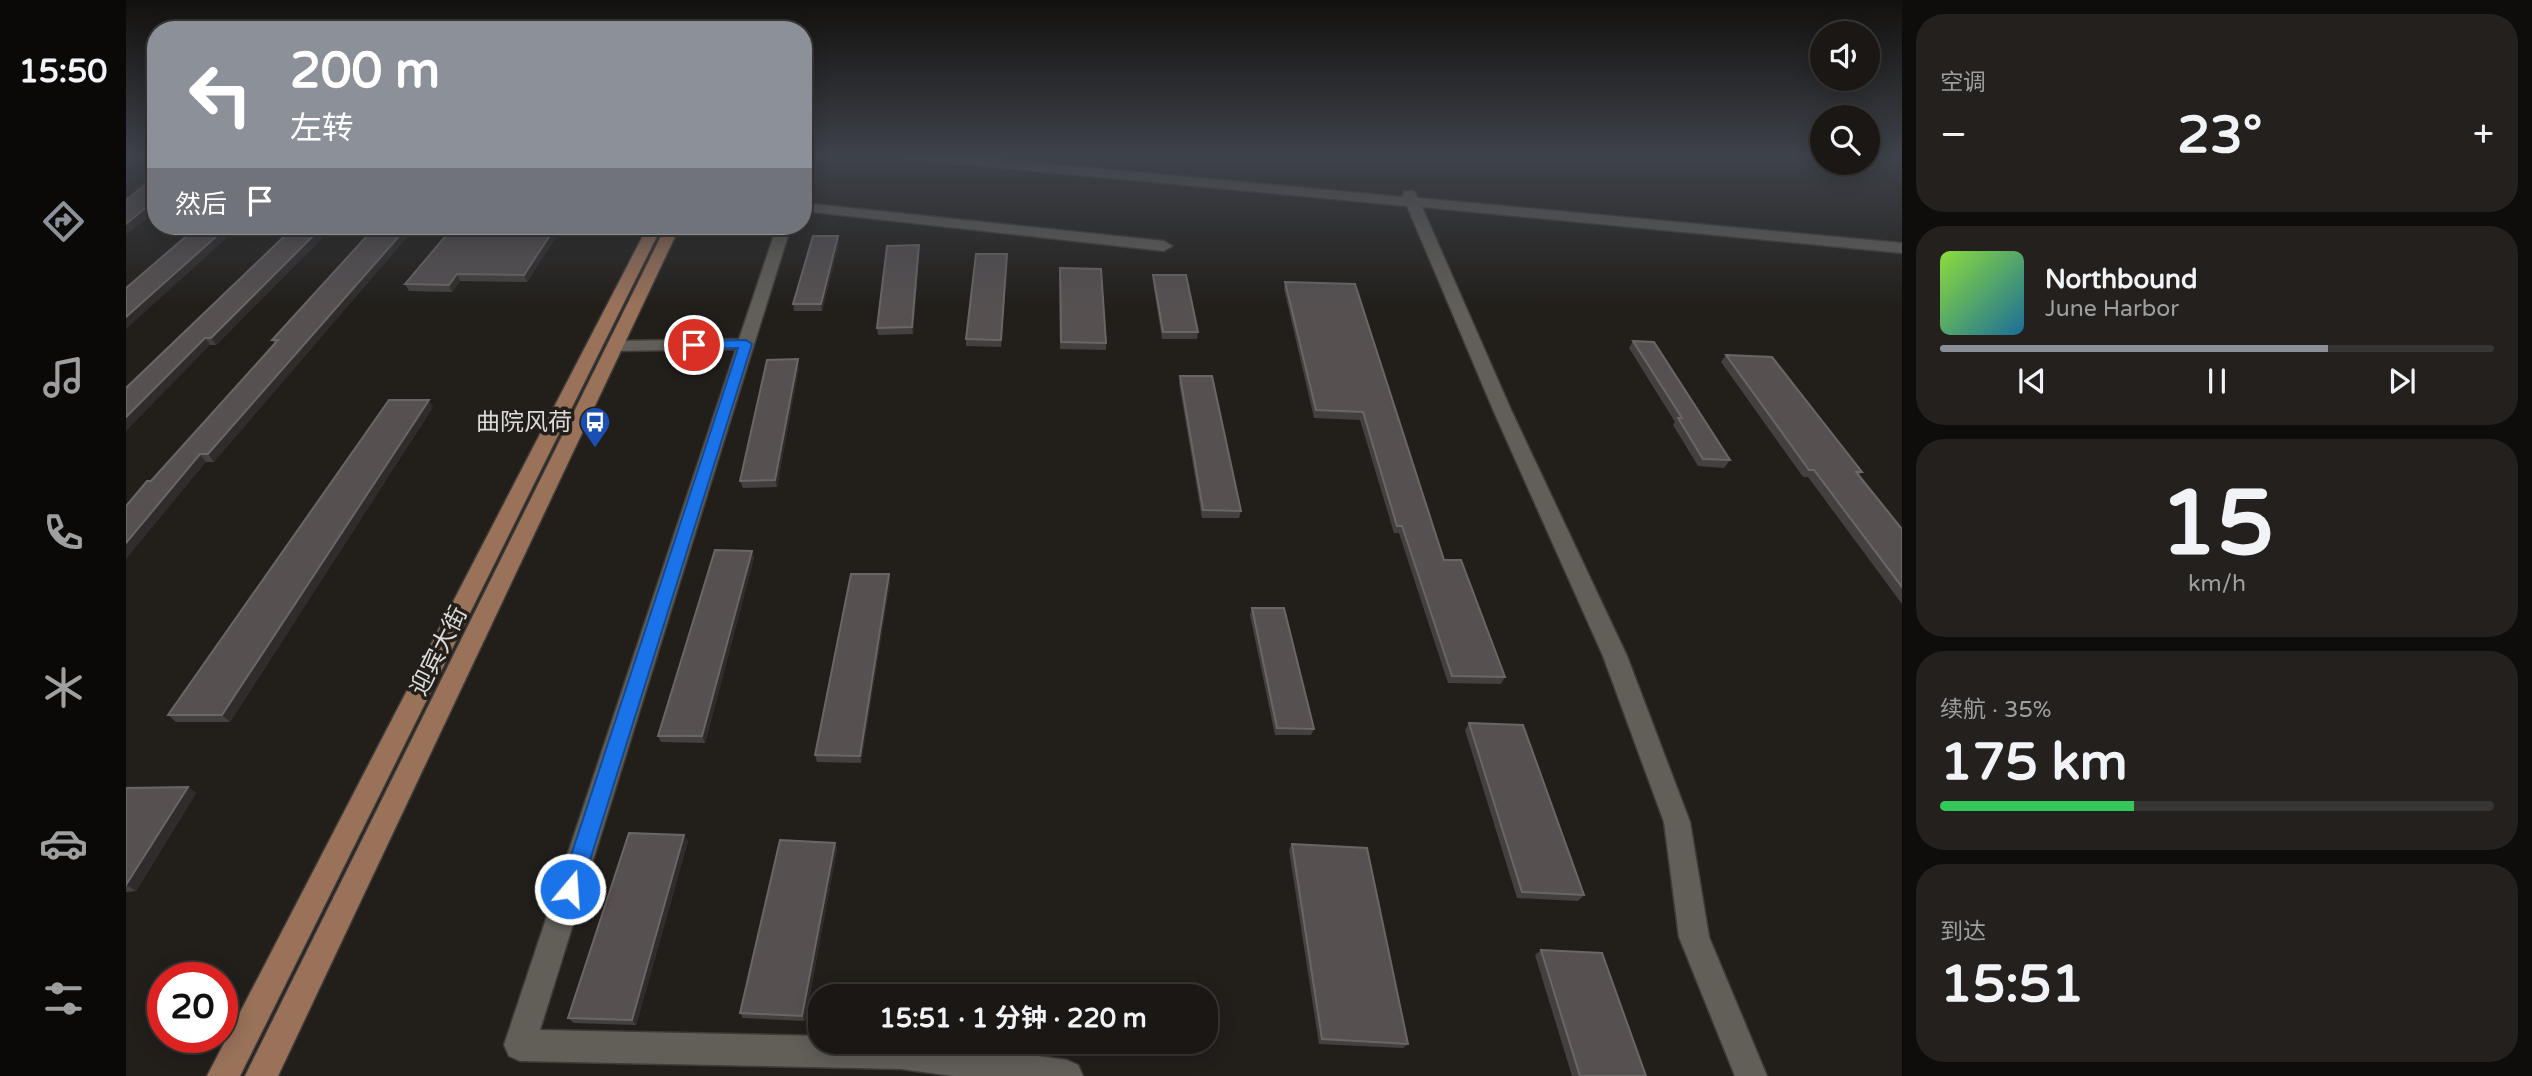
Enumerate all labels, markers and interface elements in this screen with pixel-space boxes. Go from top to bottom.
map controls [1810,21,1880,175]
button: sound [1810,21,1880,91]
text: 200 m [290,42,440,101]
icon: left [175,49,266,140]
text: 15:50 [19,53,107,91]
text: 空调 [1940,69,1986,97]
text: 23° [2177,104,2262,167]
button: search [1810,105,1880,175]
text: 左转 [290,110,354,148]
text: − [1940,112,1967,158]
text: + [2473,112,2494,158]
icon: arrive [241,182,279,220]
text: 然后 [175,189,227,220]
icon: directions [39,197,88,246]
text: Northbound [2045,264,2197,295]
text: June Harbor [2045,295,2179,323]
pin [664,315,724,375]
icon: arrive [675,326,713,364]
icon: music [39,353,88,402]
icon: previous [2013,362,2051,400]
icon: pause [2198,362,2236,400]
icon: next [2383,362,2421,400]
bus stop icon: 曲院风荷 [578,405,612,449]
place label: 曲院风荷 [476,408,572,437]
text: 15 [2160,469,2274,579]
icon: phone [39,508,88,557]
text: km/h [2188,570,2246,598]
street label: 迎宾大街 [404,602,474,700]
icon: climate [39,663,88,712]
text: 续航 · 35% [1940,696,2052,724]
text: 175 km [1940,731,2128,794]
icon: car [39,819,88,868]
position arrow [533,852,607,926]
text: 到达 [1940,918,1986,946]
text: 15:51 [1940,953,2084,1016]
speed limit sign: 20 [147,962,238,1053]
icon: filters [39,974,88,1023]
text: 15:51 · 1 分钟 · 220 m [879,1003,1147,1034]

